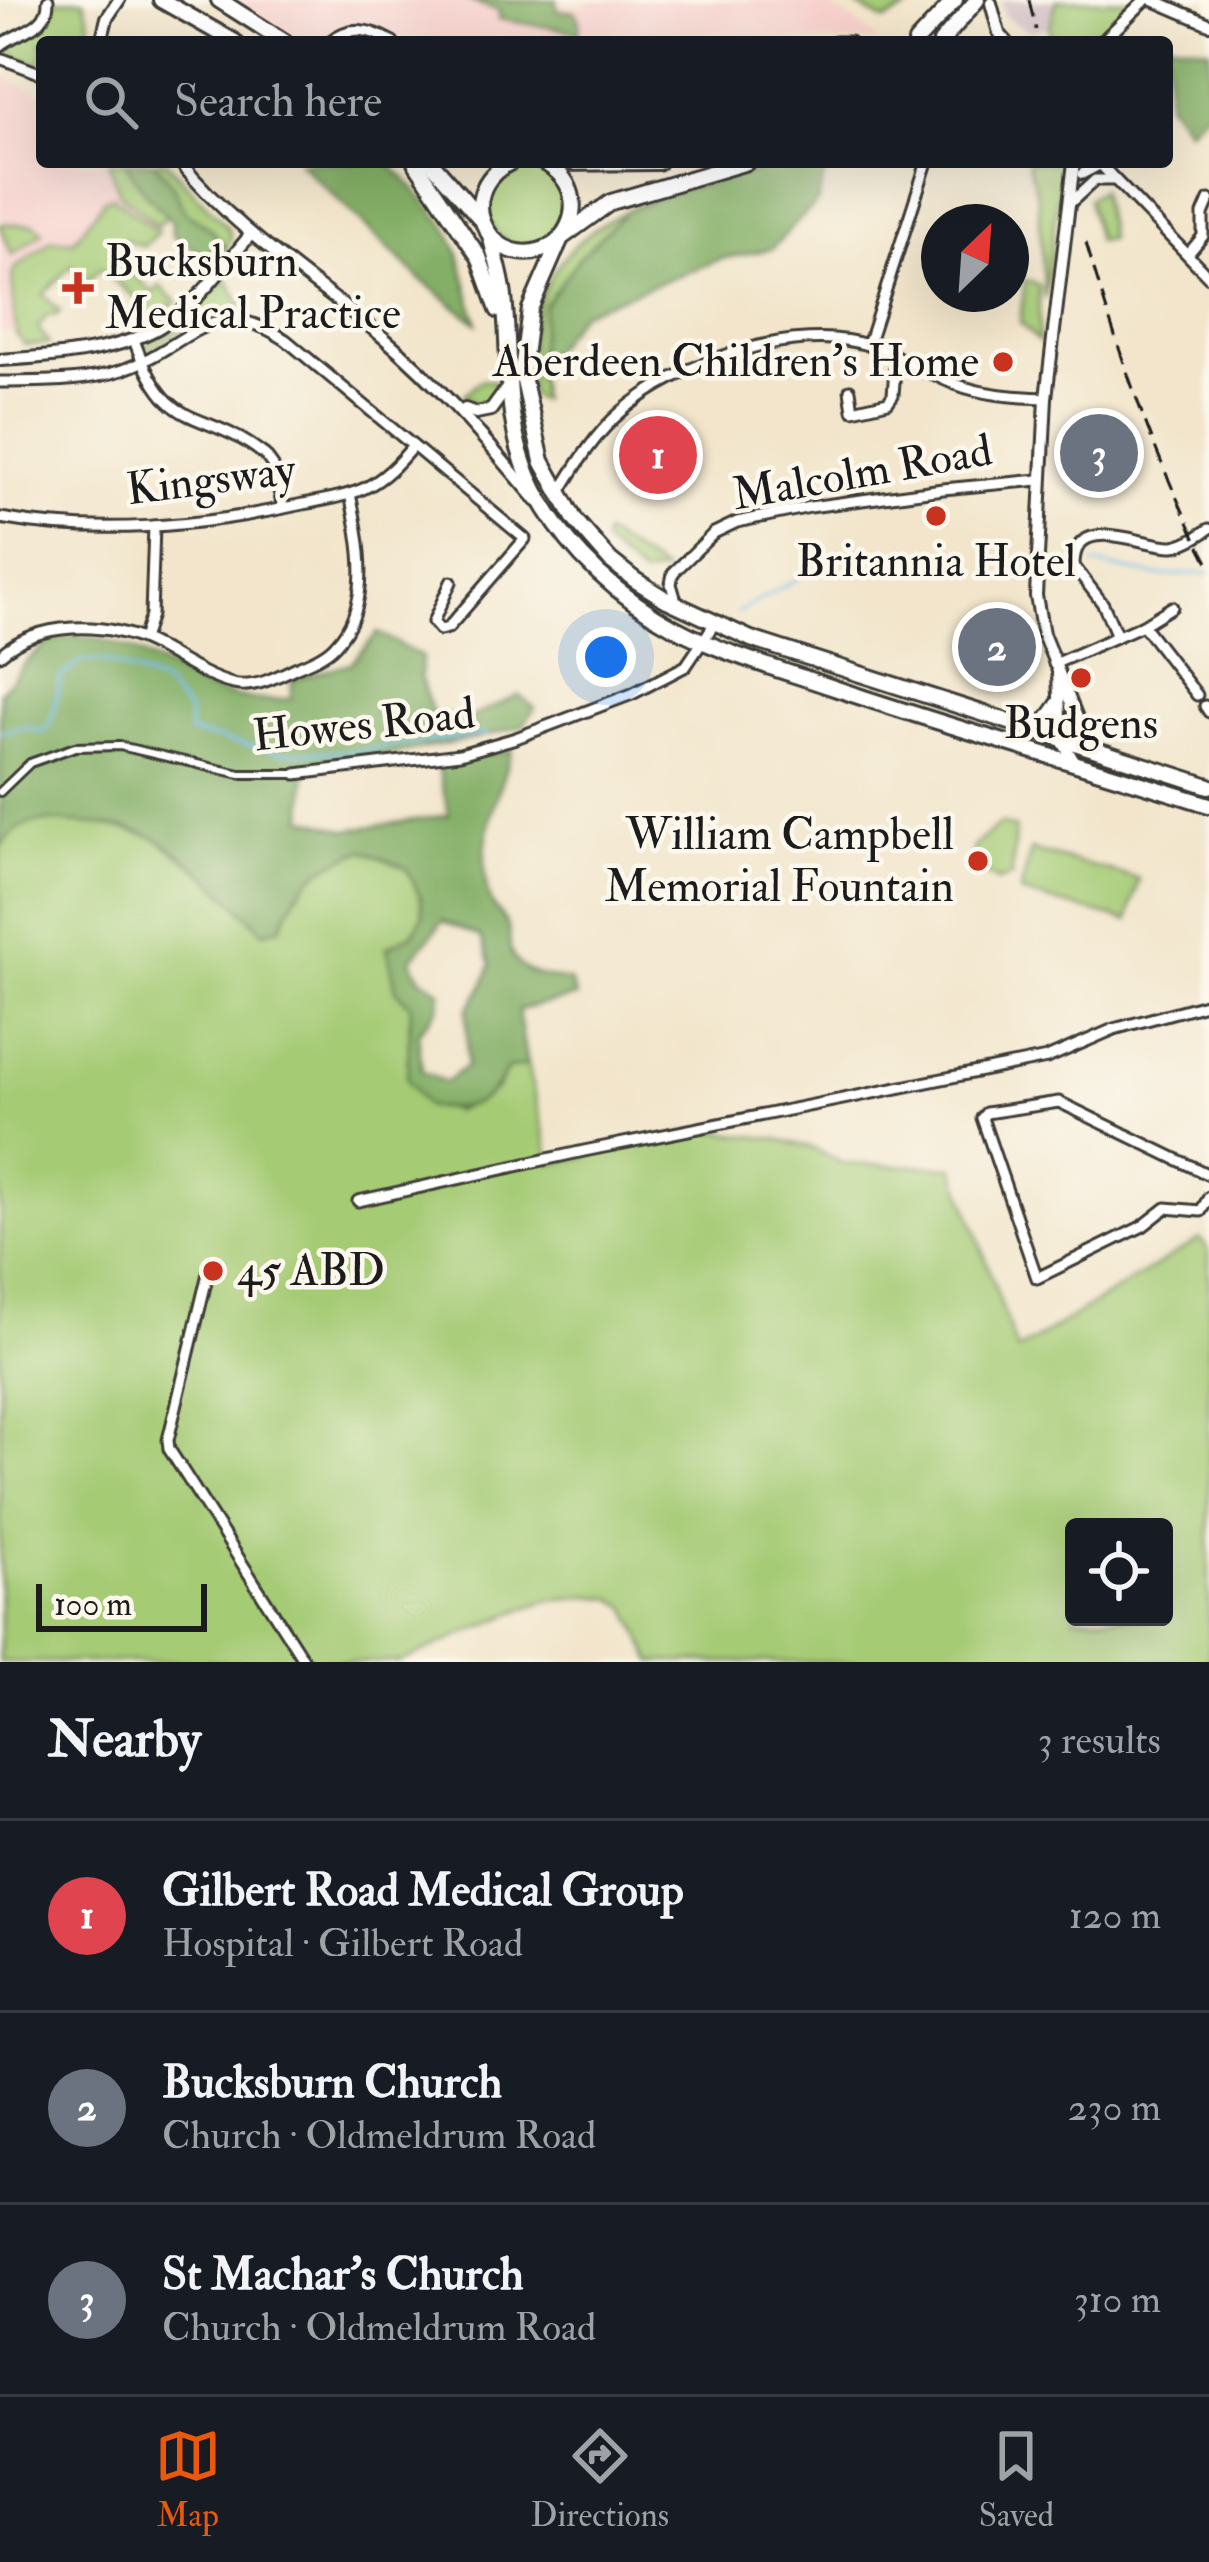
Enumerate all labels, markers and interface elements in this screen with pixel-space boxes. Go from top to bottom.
search box [36,36,1173,168]
icon: search [78,69,144,135]
text: Search here [174,74,382,130]
north arrow [921,204,1029,312]
place label: Bucksburn Medical Practice [105,234,401,342]
marker: Bucksburn Medical Practice [62,272,94,304]
place label: Aberdeen Children's Home [492,334,979,390]
marker: Aberdeen Children's Home [990,349,1016,375]
pin: 3 [1060,408,1138,498]
pin: 1 [619,410,697,500]
street label: Malcolm Road [728,423,996,523]
street label: Kingsway [123,442,300,518]
marker: Britannia Hotel [923,503,949,529]
place label: Britannia Hotel [796,534,1076,590]
pin: 2 [958,602,1036,692]
your location [576,627,636,687]
marker: Budgens [1068,665,1094,691]
street label: Howes Road [250,686,478,764]
place label: Budgens [1004,696,1158,752]
place label: William Campbell Memorial Fountain [604,807,954,915]
marker: William Campbell Memorial Fountain [965,848,991,874]
place label: 45 ABD [237,1243,385,1299]
marker: 45 ABD [200,1258,226,1284]
map controls [1065,1518,1173,1626]
button: locate [1065,1518,1173,1626]
scale bar [36,1578,207,1631]
text: 100 m [54,1584,132,1625]
text: Nearby [48,1708,201,1772]
text: 3 results [1038,1716,1161,1765]
text: Gilbert Road Medical Group [162,1863,684,1919]
text: 1 [80,1891,94,1940]
text: 120 m [1069,1891,1161,1940]
text: Hospital · Gilbert Road [162,1919,523,1968]
text: Bucksburn Church [162,2055,502,2111]
text: 2 [77,2083,97,2132]
text: 230 m [1068,2083,1161,2132]
text: Church · Oldmeldrum Road [162,2111,596,2160]
text: St Machar's Church [162,2247,524,2303]
text: 3 [80,2275,94,2324]
text: 310 m [1074,2275,1161,2324]
text: Church · Oldmeldrum Road [162,2303,596,2352]
tab: Map [155,2423,221,2536]
tab: Directions [531,2423,669,2536]
tab: Saved [979,2423,1054,2536]

